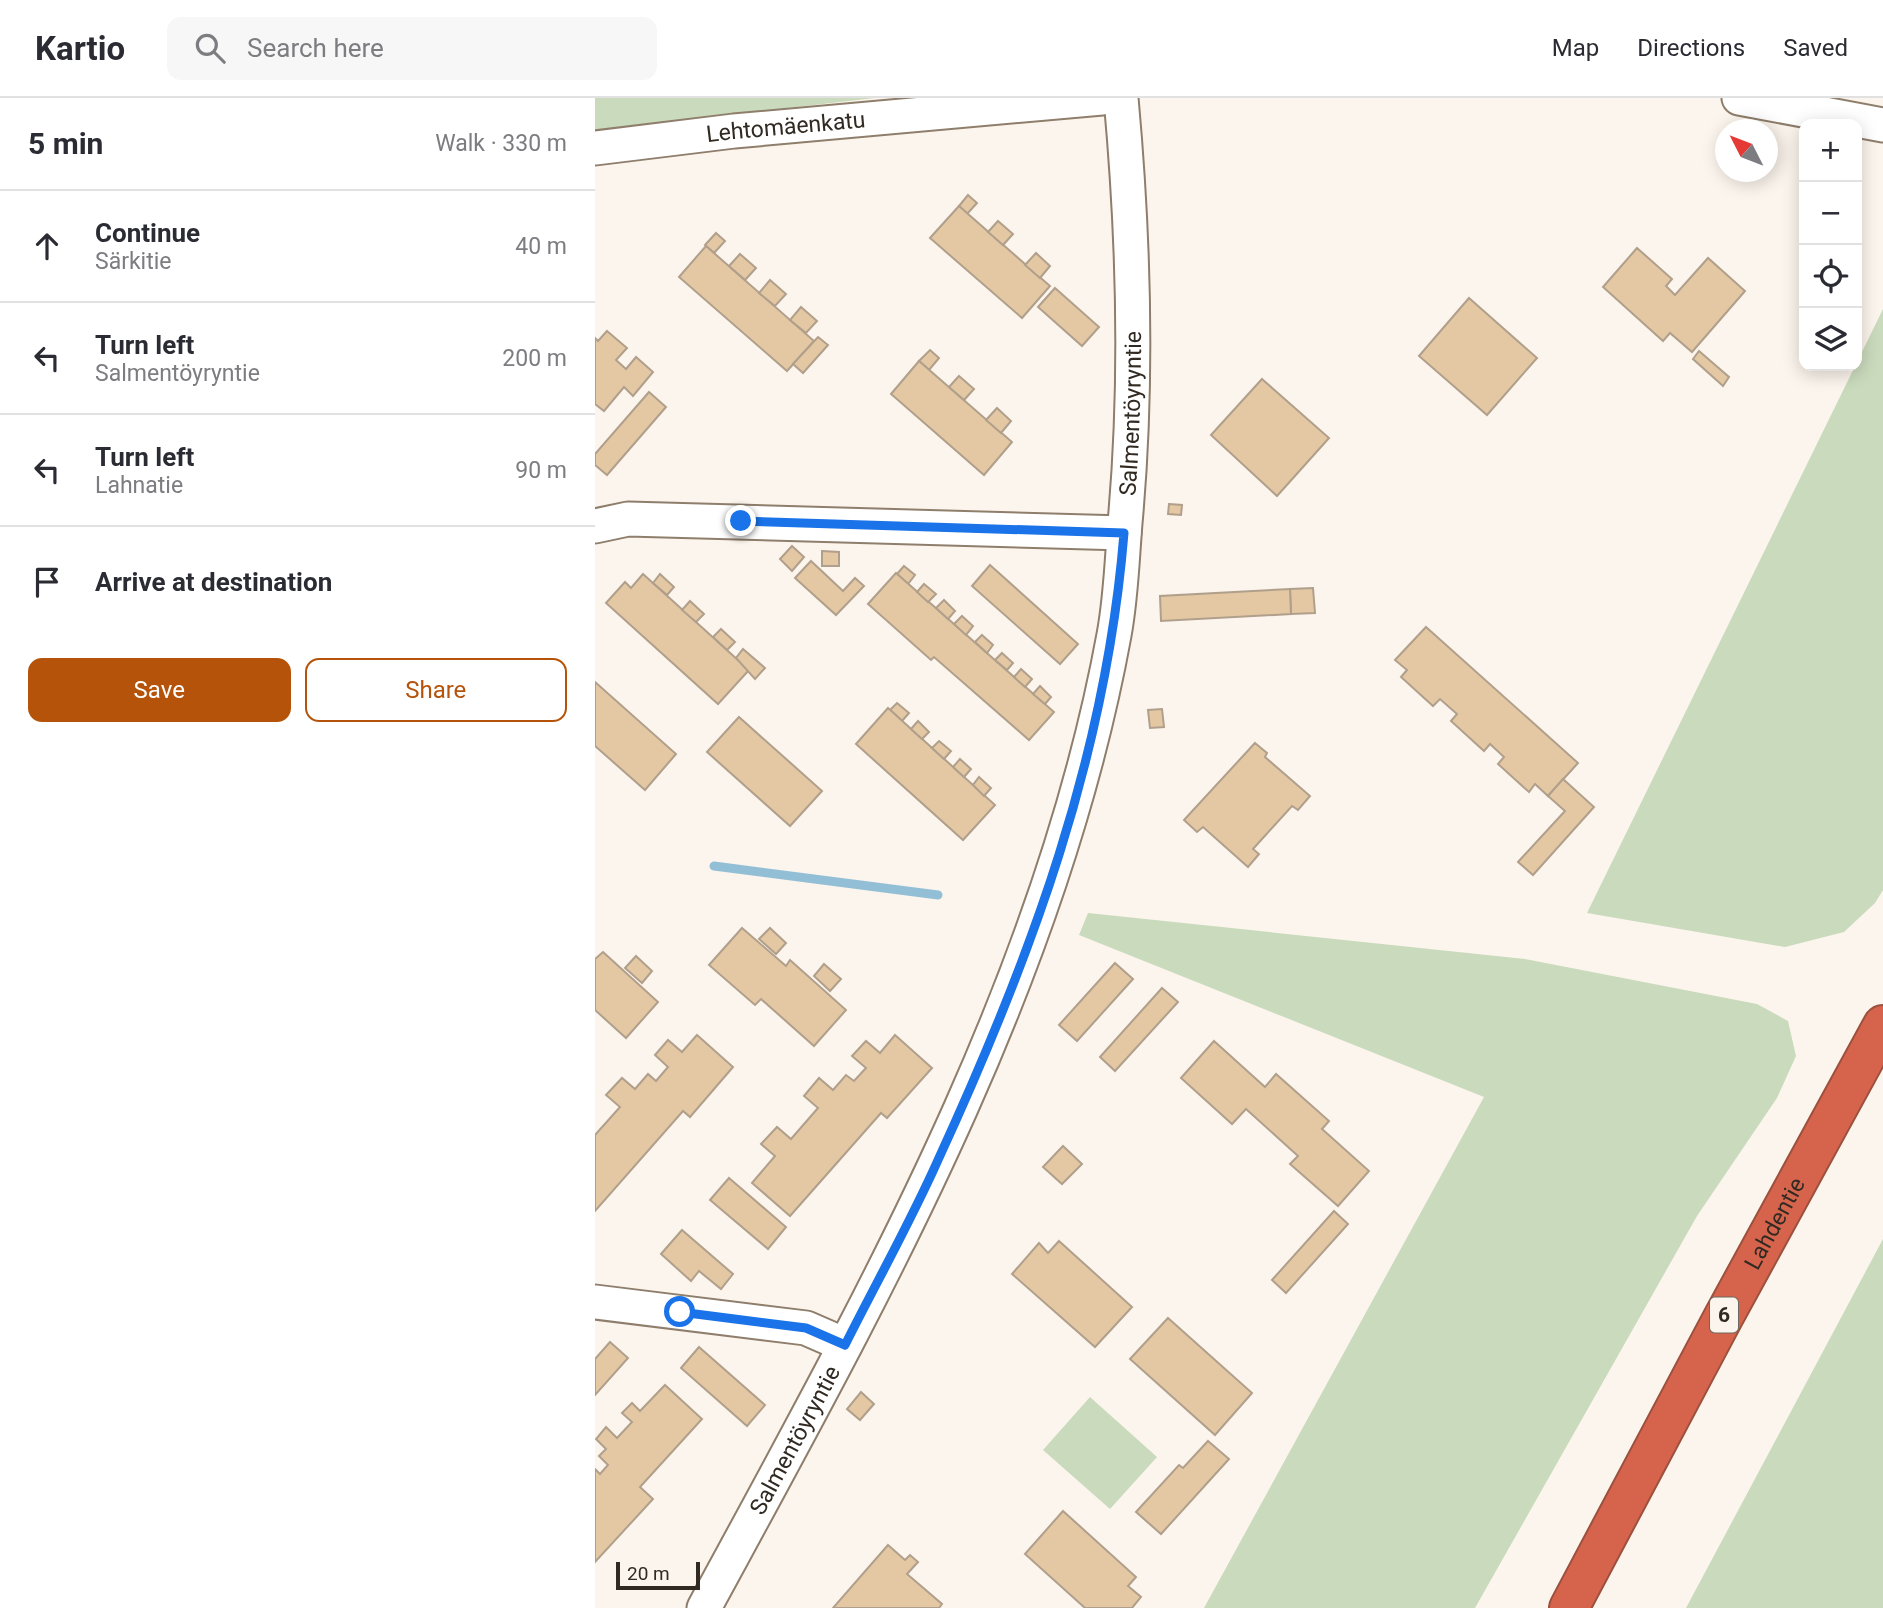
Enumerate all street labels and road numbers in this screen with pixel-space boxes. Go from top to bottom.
street label: Lehtomäenkatu [705,106,866,148]
street label: Salmentöyryntie [1114,331,1146,497]
street label: Lahdentie [1739,1173,1811,1274]
road number: 6 [1710,1298,1738,1332]
street label: Salmentöyryntie [744,1361,846,1519]

